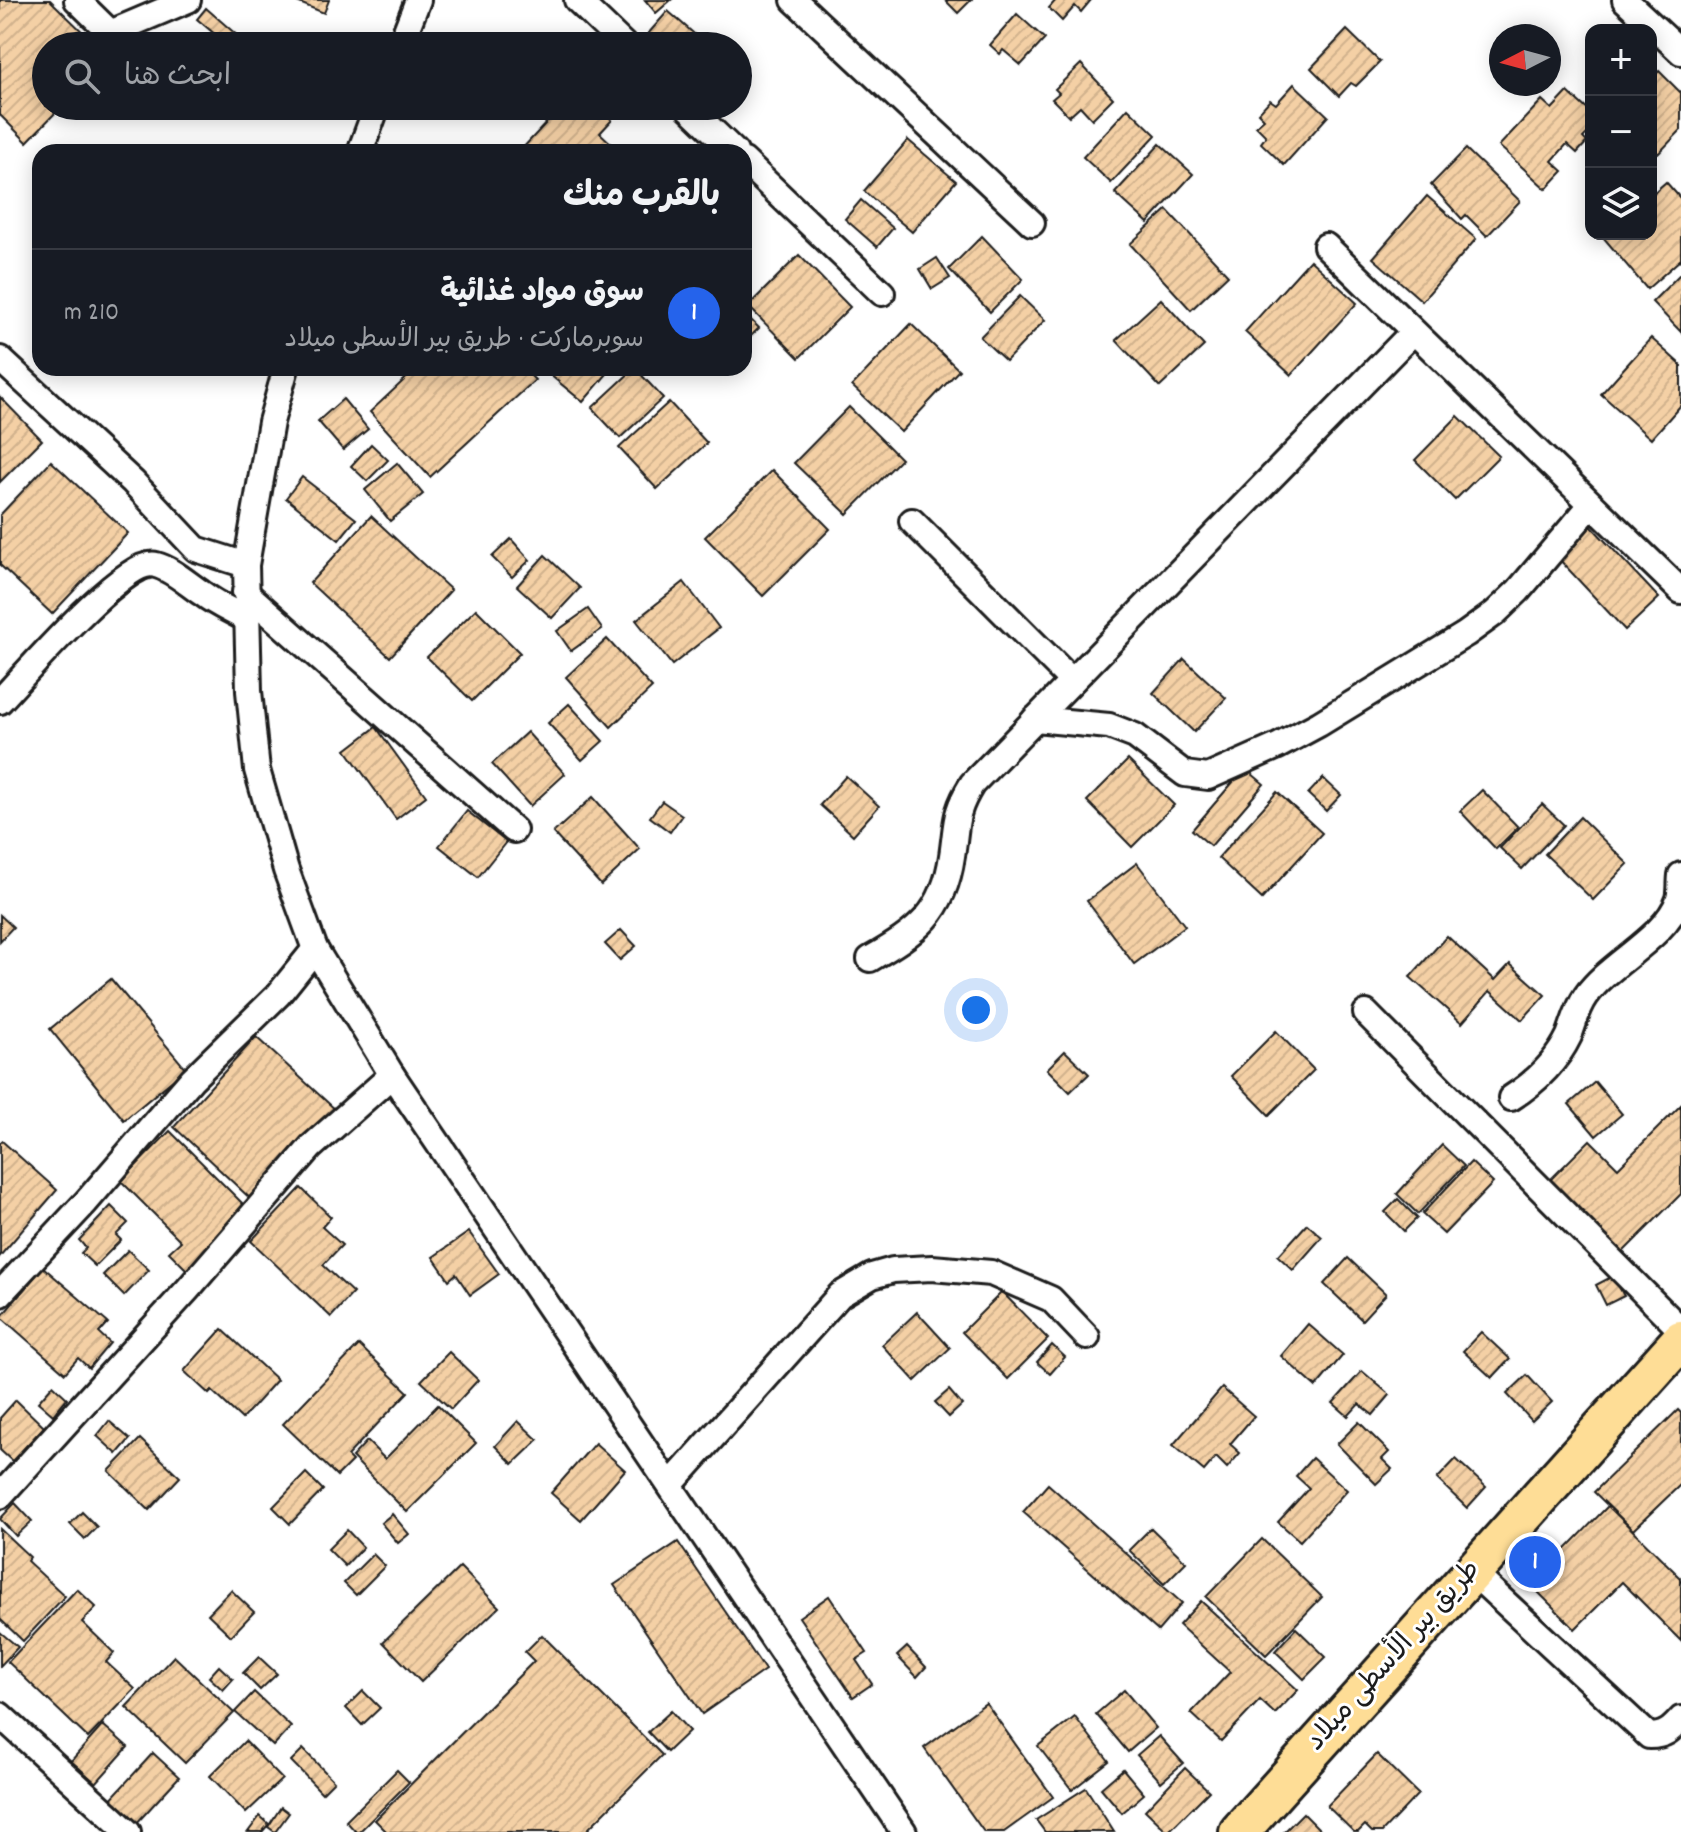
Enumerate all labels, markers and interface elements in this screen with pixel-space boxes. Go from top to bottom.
north arrow [1489,24,1561,96]
map controls [1585,24,1657,240]
button: + [1585,24,1657,96]
search box [32,32,752,120]
icon: search [60,54,104,98]
text: ابحث هنا [124,57,231,100]
button: − [1585,96,1657,168]
button: layers [1585,168,1657,240]
text: بالقرب منك [563,174,720,223]
text: سوق مواد غذائية [440,273,644,316]
text: 210 m [64,295,119,332]
text: 1 [691,295,697,332]
text: سوبرماركت · طريق بير الأسطى ميلاد [284,322,644,359]
your location [956,990,996,1030]
pin: 1 [1509,1532,1561,1592]
street label: طريق بير الأسطى ميلاد [1296,1551,1492,1761]

